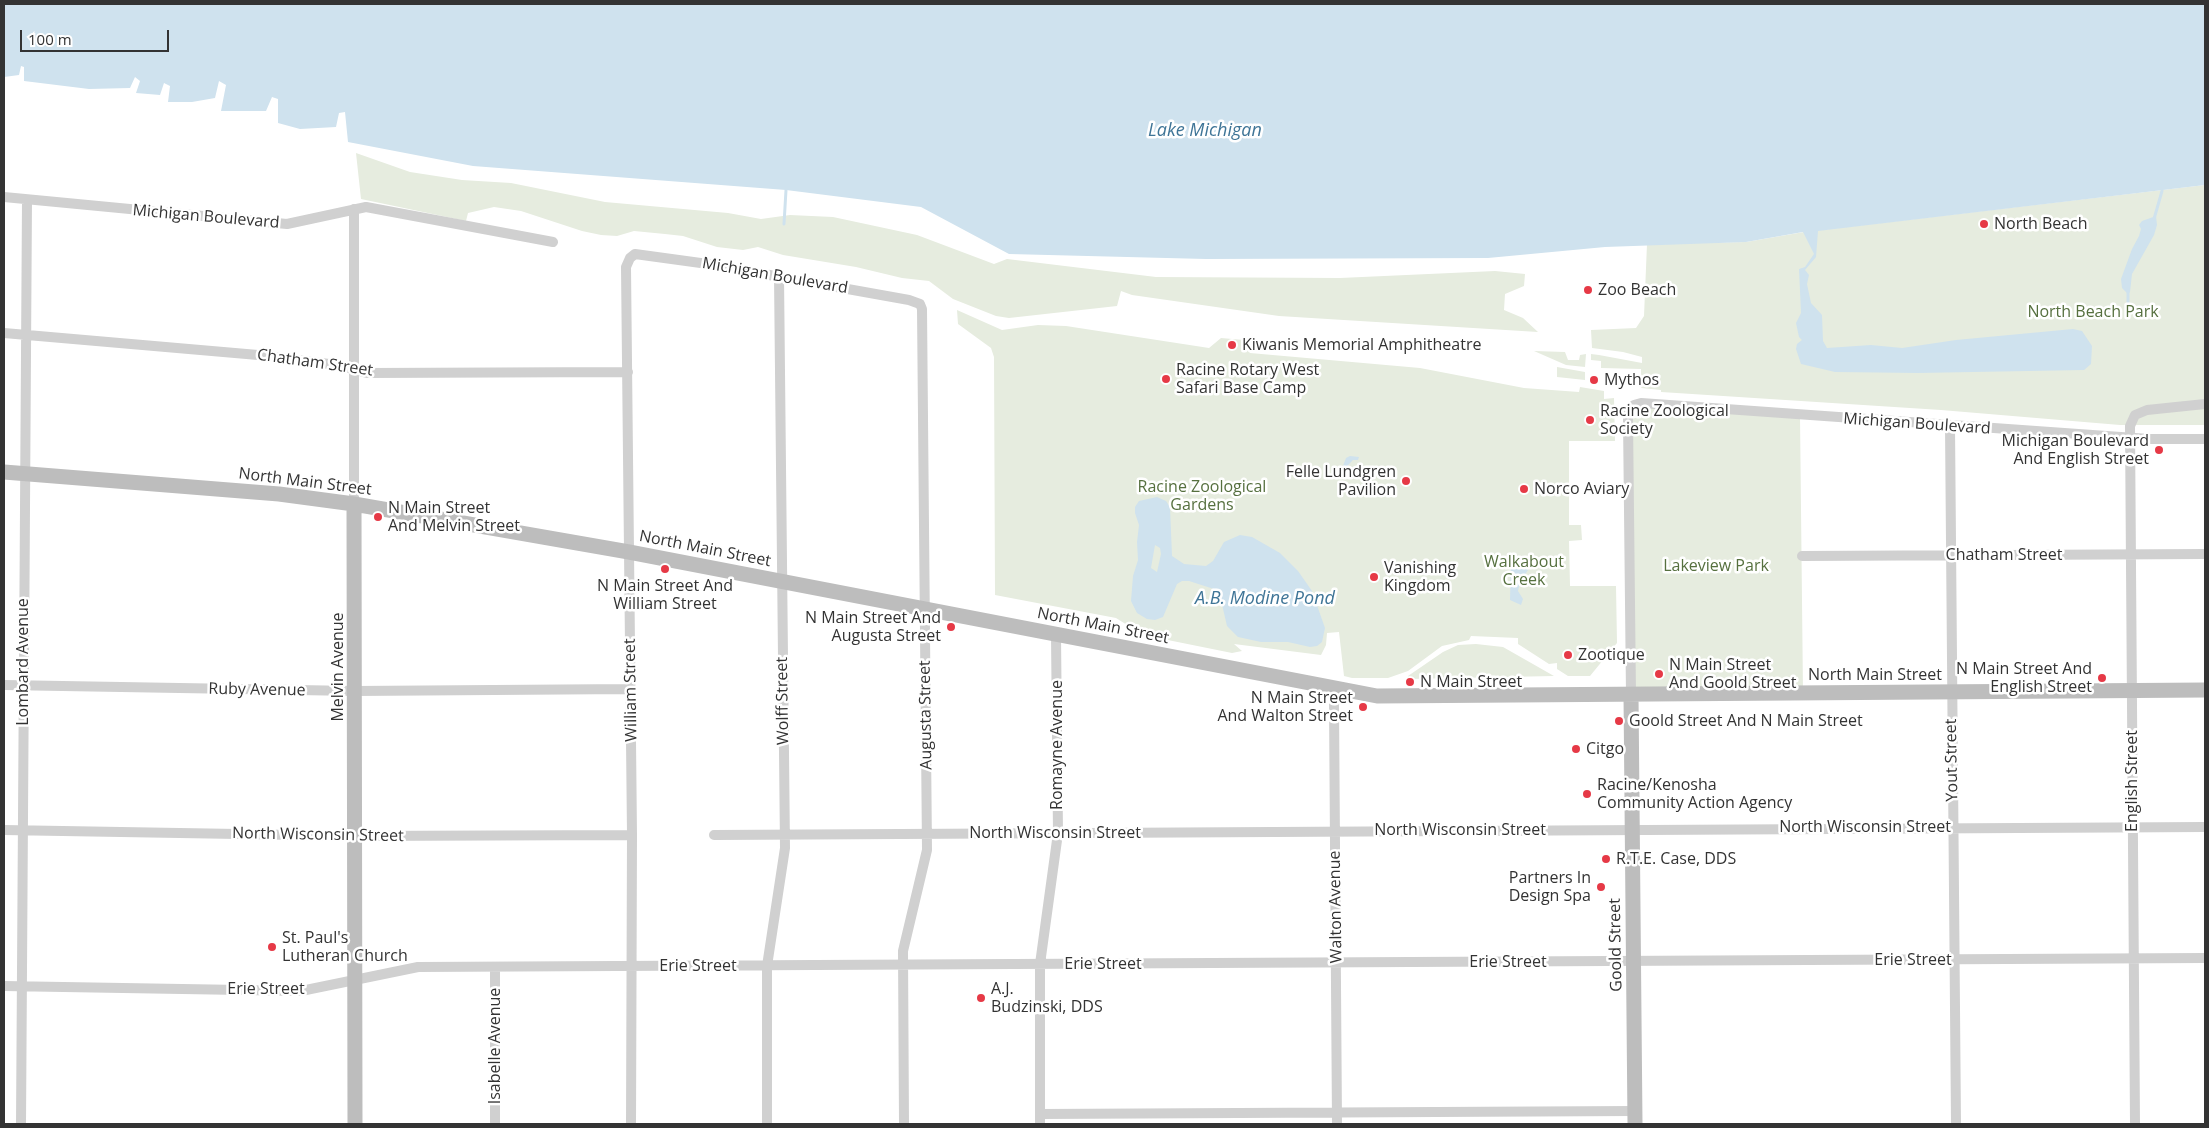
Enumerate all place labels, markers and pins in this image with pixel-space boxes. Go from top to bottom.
place label: North Beach [1994,214,2088,234]
marker: North Beach [1978,218,1990,230]
place label: Zoo Beach [1598,280,1676,300]
marker: Zoo Beach [1582,284,1594,296]
place label: Kiwanis Memorial Amphitheatre [1242,335,1481,355]
marker: Kiwanis Memorial Amphitheatre [1226,339,1238,351]
place label: Racine Rotary West Safari Base Camp [1176,360,1319,398]
place label: Mythos [1604,370,1659,390]
marker: Racine Rotary West Safari Base Camp [1160,373,1172,385]
marker: Mythos [1588,374,1600,386]
place label: Racine Zoological Society [1600,401,1729,439]
marker: Racine Zoological Society [1584,414,1596,426]
place label: Michigan Boulevard And English Street [2002,431,2149,469]
marker: Michigan Boulevard And English Street [2153,444,2165,456]
place label: Felle Lundgren Pavilion [1286,462,1396,500]
marker: Felle Lundgren Pavilion [1400,475,1412,487]
place label: Norco Aviary [1534,479,1629,499]
marker: Norco Aviary [1518,483,1530,495]
place label: N Main Street And Melvin Street [388,498,520,536]
marker: N Main Street And Melvin Street [372,511,384,523]
place label: Vanishing Kingdom [1384,558,1456,596]
marker: N Main Street And William Street [659,563,671,575]
marker: Vanishing Kingdom [1368,571,1380,583]
place label: N Main Street And William Street [597,576,733,614]
place label: N Main Street And Augusta Street [805,608,941,646]
marker: N Main Street And Augusta Street [945,621,957,633]
place label: Zootique [1578,645,1645,665]
marker: Zootique [1562,649,1574,661]
place label: N Main Street And Goold Street [1669,655,1796,693]
place label: N Main Street And English Street [1956,659,2092,697]
marker: N Main Street And Goold Street [1653,668,1665,680]
place label: N Main Street [1420,672,1522,692]
marker: N Main Street And English Street [2096,672,2108,684]
marker: N Main Street [1404,676,1416,688]
place label: N Main Street And Walton Street [1217,688,1353,726]
marker: N Main Street And Walton Street [1357,701,1369,713]
place label: Goold Street And N Main Street [1629,711,1863,731]
marker: Goold Street And N Main Street [1613,715,1625,727]
place label: Citgo [1586,739,1624,759]
marker: Citgo [1570,743,1582,755]
place label: Racine/Kenosha Community Action Agency [1597,775,1792,813]
marker: Racine/Kenosha Community Action Agency [1581,788,1593,800]
place label: R.T.E. Case, DDS [1616,849,1736,869]
marker: R.T.E. Case, DDS [1600,853,1612,865]
place label: Partners In Design Spa [1509,868,1591,906]
marker: Partners In Design Spa [1595,881,1607,893]
place label: St. Paul's Lutheran Church [282,928,408,966]
marker: St. Paul's Lutheran Church [266,941,278,953]
place label: A.J. Budzinski, DDS [991,979,1103,1017]
marker: A.J. Budzinski, DDS [975,992,987,1004]

